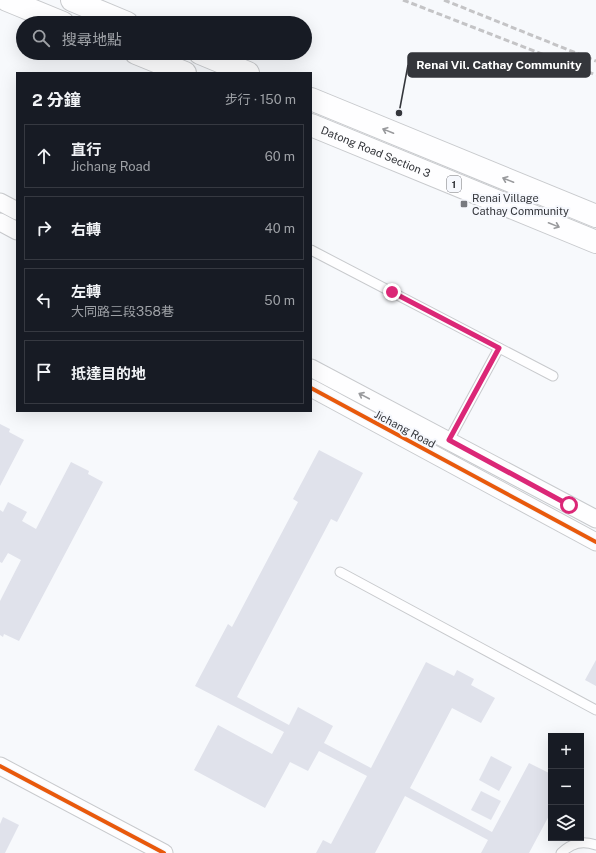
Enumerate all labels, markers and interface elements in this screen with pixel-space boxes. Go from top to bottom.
search box [16,16,312,60]
icon: search [30,27,52,49]
text: 搜尋地點 [62,31,122,48]
callout: Renai Vil. Cathay Community [408,53,590,77]
text: Renai Vil. Cathay Community [416,58,582,72]
text: 2 分鐘 [32,90,81,110]
text: 步行 · 150 m [225,92,296,107]
street label: Datong Road Section 3 [319,124,432,179]
one-way arrow [382,126,394,134]
text: 直行 [71,141,101,158]
icon: ahead [33,145,55,167]
text: 60 m [265,149,295,164]
text: Jichang Road [71,159,150,174]
road number: 1 [447,176,461,192]
one-way arrow [503,176,515,183]
place label: Renai Village Cathay Community [472,192,569,217]
marker: Renai Village Cathay Community [459,199,469,209]
icon: right [33,217,55,239]
text: 右轉 [71,221,101,238]
text: 40 m [264,221,295,236]
one-way arrow [548,222,560,230]
text: 左轉 [71,283,101,300]
route end [383,283,401,301]
icon: left [33,289,55,311]
text: 50 m [264,293,295,308]
text: 大同路三段358巷 [71,304,174,319]
icon: arrive [33,361,55,383]
text: 抵達目的地 [71,365,146,382]
one-way arrow [358,391,370,399]
street label: Jichang Road [373,408,437,450]
route start [560,496,578,514]
map controls [548,733,584,841]
button: + [548,733,584,769]
button: − [548,769,584,805]
button: layers [548,805,584,841]

